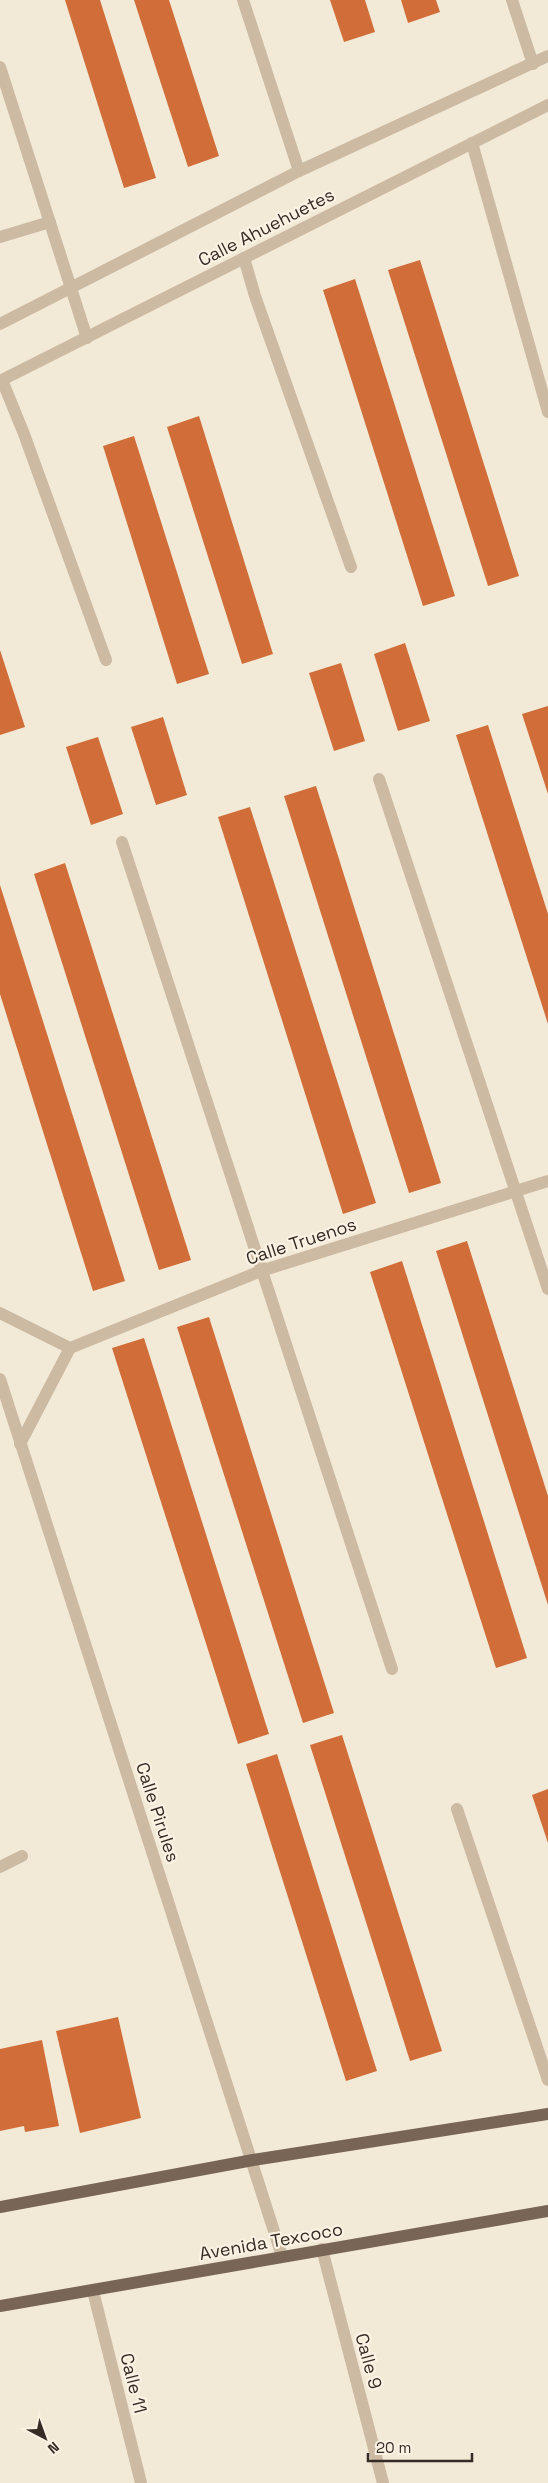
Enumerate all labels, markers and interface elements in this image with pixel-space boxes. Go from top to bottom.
street label: Calle Ahuehuetes [194,183,338,271]
street label: Calle Truenos [243,1212,359,1270]
street label: Calle Pirules [131,1759,185,1865]
street label: Avenida Texcoco [197,2217,345,2265]
street label: Calle 9 [351,2330,387,2392]
street label: Calle 11 [115,2351,153,2415]
north arrow [20,2413,70,2463]
scale bar [368,2430,472,2462]
text: N [44,2438,63,2458]
text: 20 m [376,2438,411,2457]

